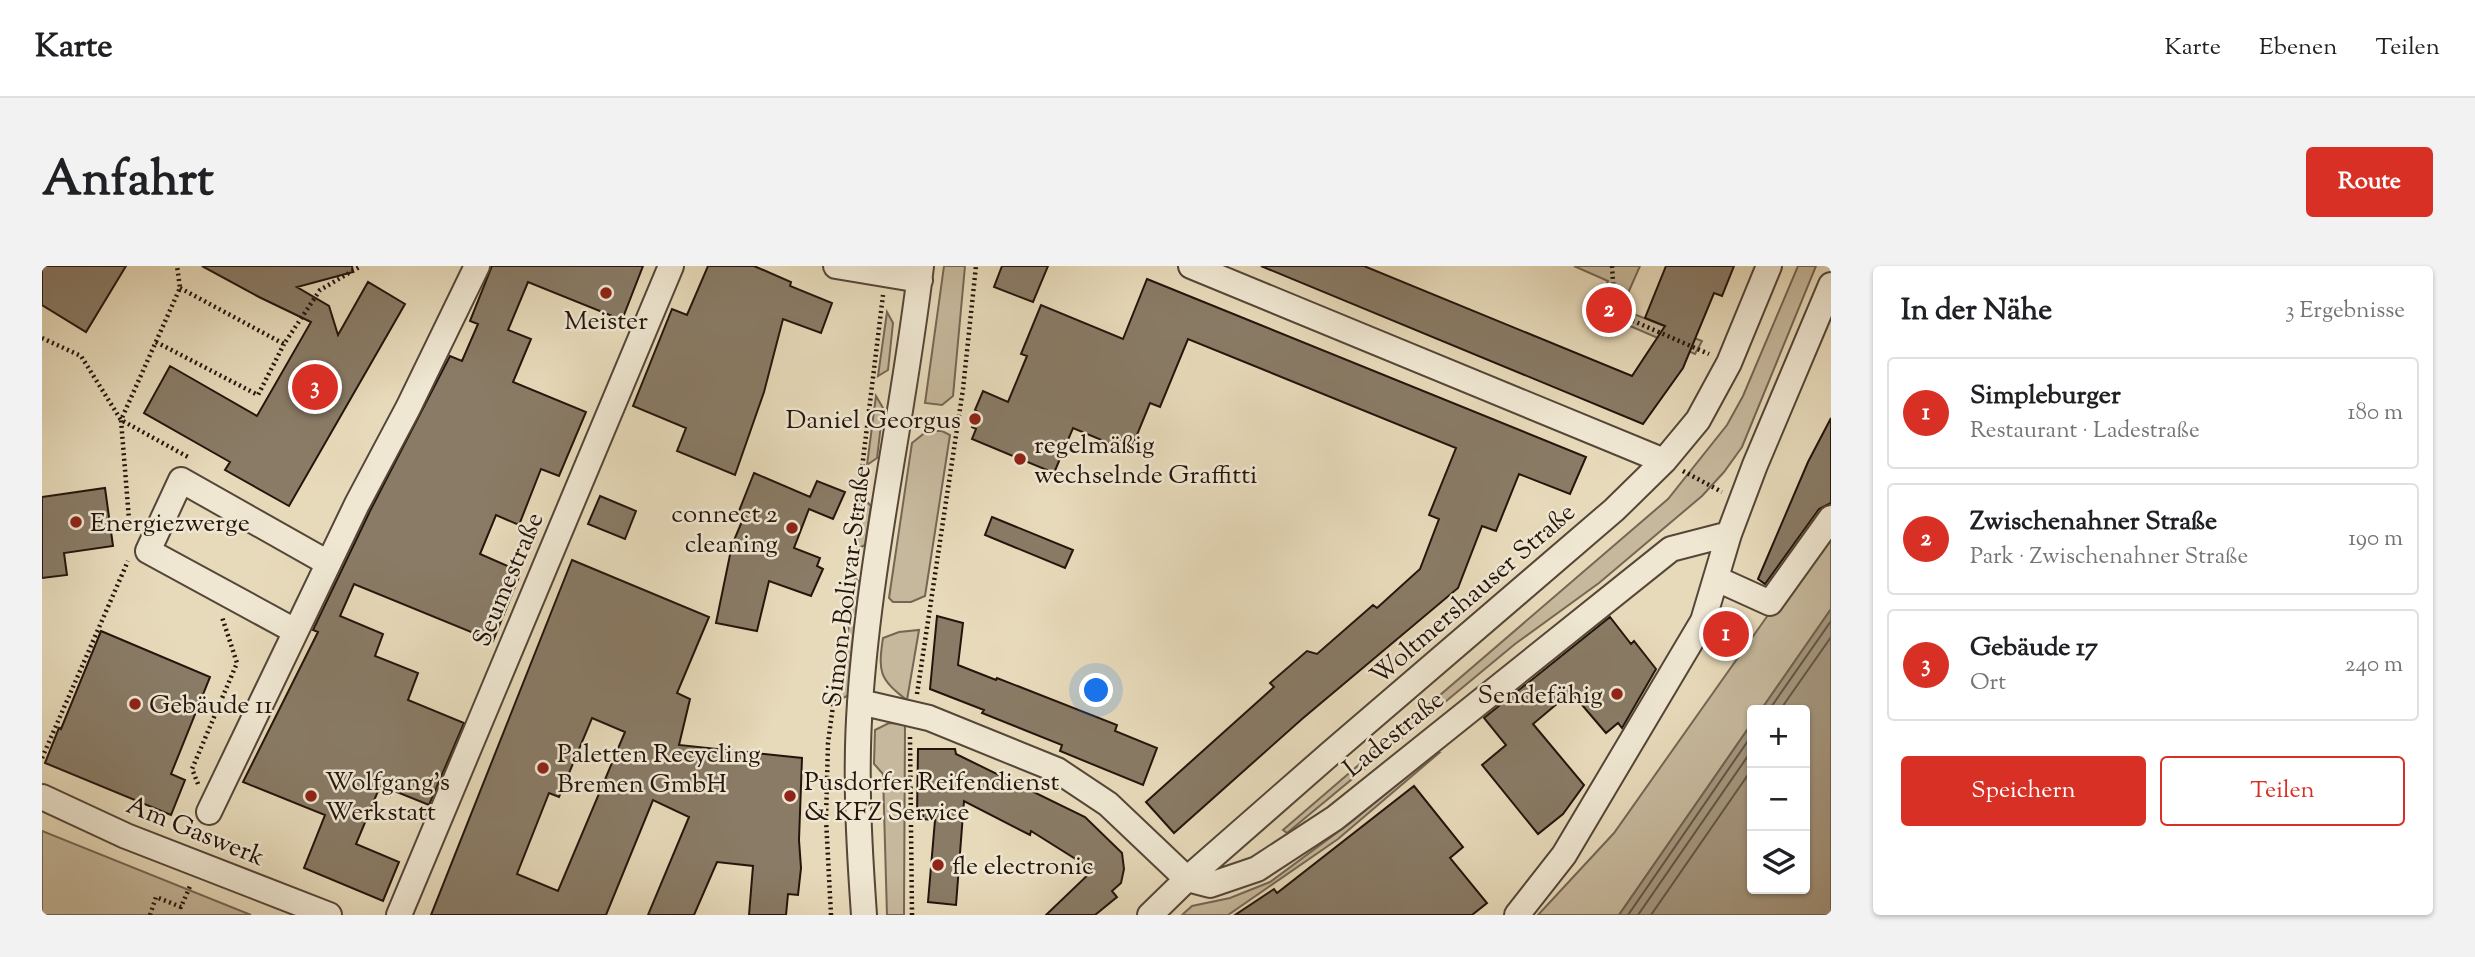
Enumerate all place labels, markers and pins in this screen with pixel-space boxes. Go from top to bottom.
pin: 2 [1586,284,1632,336]
marker: Meister [598,285,614,301]
place label: Meister [564,304,648,341]
pin: 3 [292,361,338,413]
place label: Daniel Georgus [786,403,961,440]
marker: Daniel Georgus [967,411,983,427]
place label: regelmäßig wechselnde Graffitti [1034,428,1257,495]
marker: regelmäßig wechselnde Graffitti [1012,451,1028,467]
place label: connect 2 cleaning [671,497,778,564]
place label: Energiezwerge [90,506,250,543]
marker: Energiezwerge [68,514,84,530]
marker: connect 2 cleaning [784,520,800,536]
pin: 1 [1703,608,1749,660]
place label: Sendefähig [1478,678,1603,715]
marker: Sendefähig [1609,686,1625,702]
place label: Gebäude 11 [149,688,273,725]
marker: Gebäude 11 [127,696,143,712]
place label: Paletten Recycling Bremen GmbH [557,737,761,804]
marker: Paletten Recycling Bremen GmbH [535,760,551,776]
place label: Wolfgang's Werkstatt [325,765,450,832]
place label: Pusdorfer Reifendienst & KFZ Service [804,765,1059,832]
marker: Wolfgang's Werkstatt [303,788,319,804]
marker: Pusdorfer Reifendienst & KFZ Service [782,788,798,804]
place label: fle electronic [952,849,1094,886]
marker: fle electronic [930,857,946,873]

